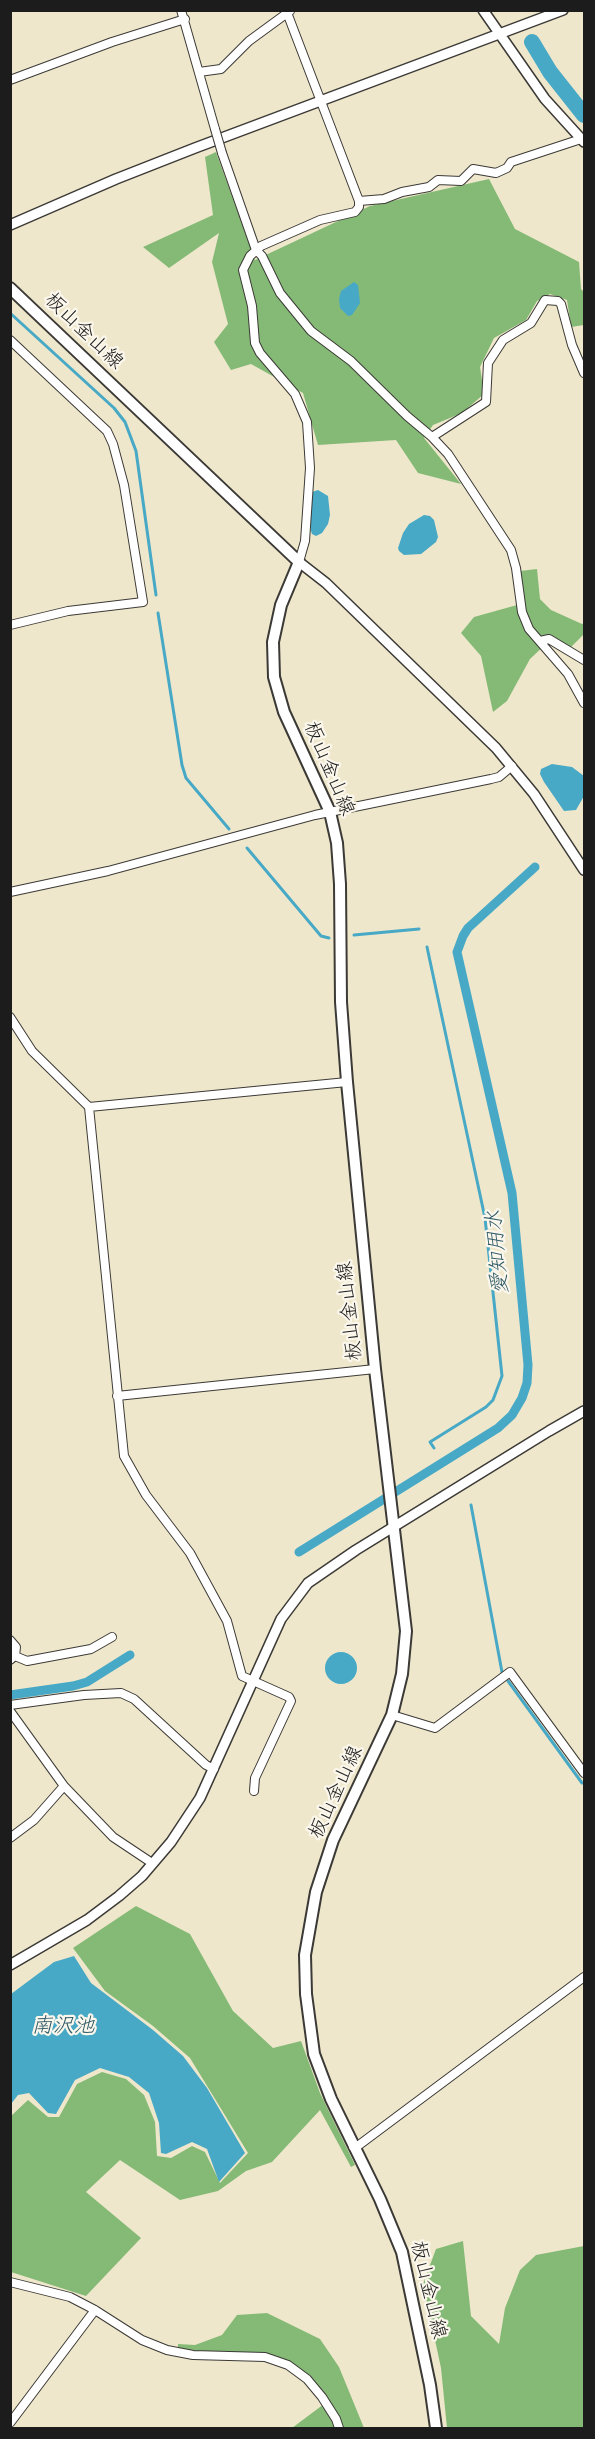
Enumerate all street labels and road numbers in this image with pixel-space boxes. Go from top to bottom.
street label: 板山金山線 [39,289,127,375]
street label: 板山金山線 [297,718,359,820]
street label: 板山金山線 [334,1260,368,1362]
street label: 板山金山線 [305,1743,369,1843]
street label: 板山金山線 [404,2239,450,2341]

